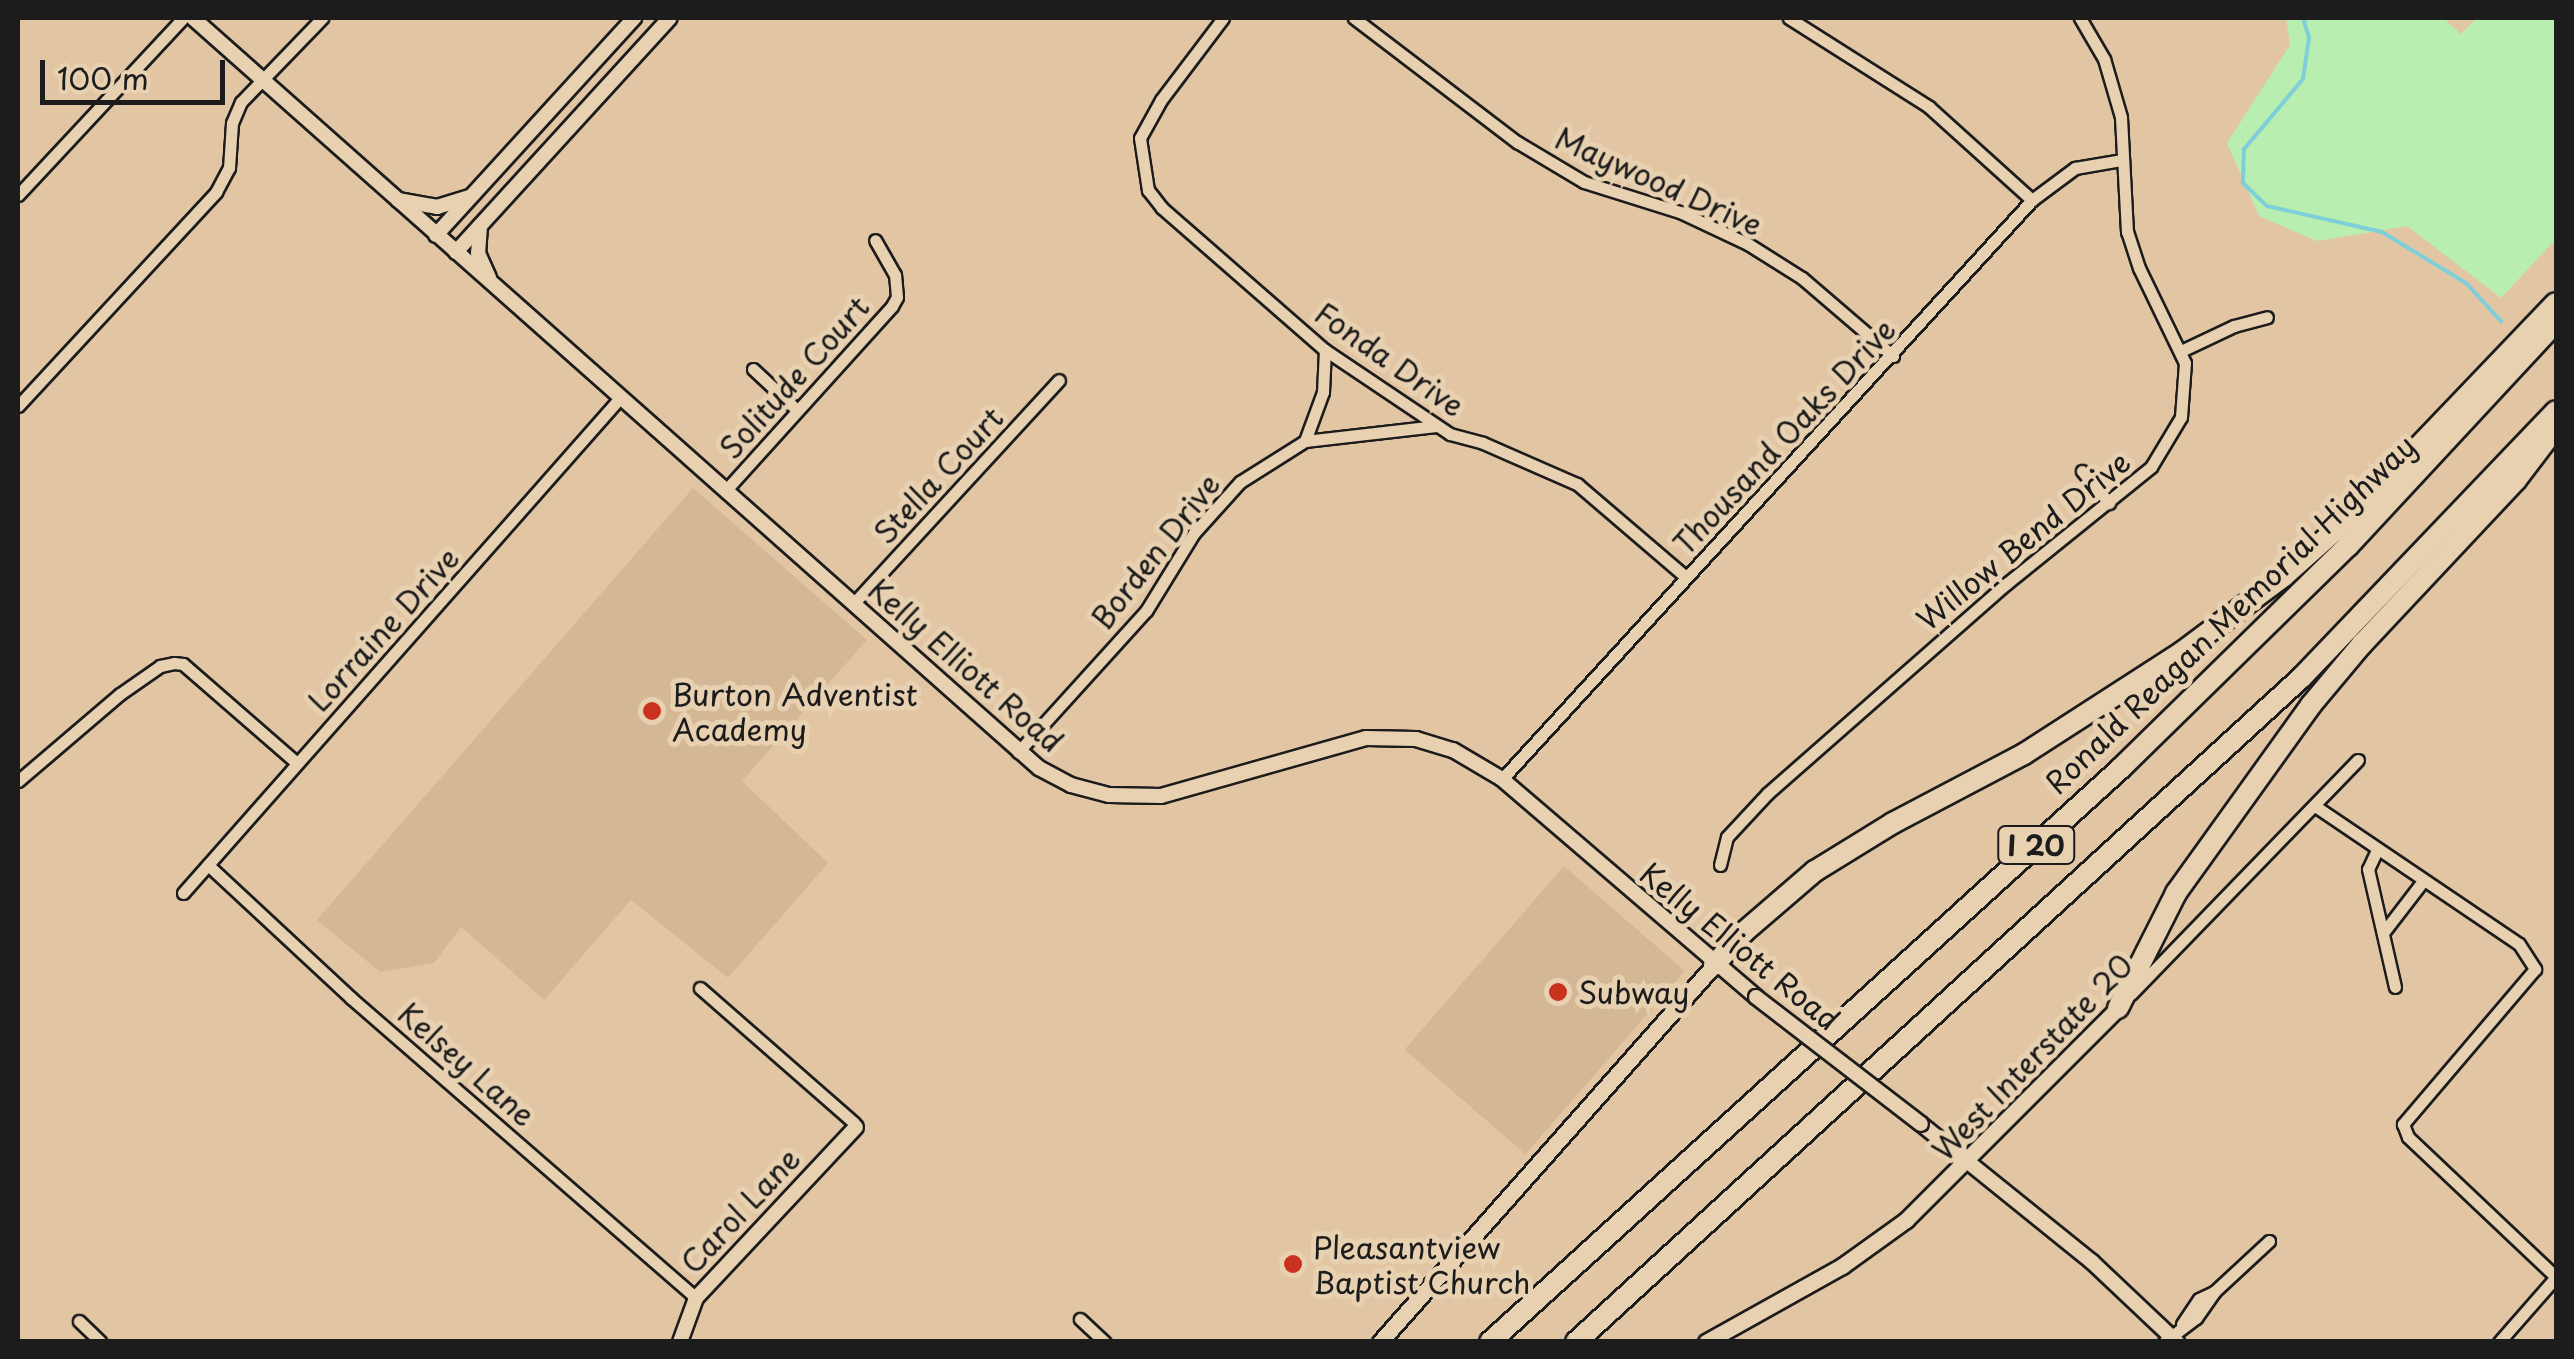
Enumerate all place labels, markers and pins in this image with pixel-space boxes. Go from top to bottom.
place label: Burton Adventist Academy [672,676,919,746]
marker: Burton Adventist Academy [641,700,663,722]
place label: Subway [1578,974,1689,1010]
marker: Subway [1547,981,1569,1003]
place label: Pleasantview Baptist Church [1313,1229,1532,1300]
marker: Pleasantview Baptist Church [1282,1253,1304,1275]

